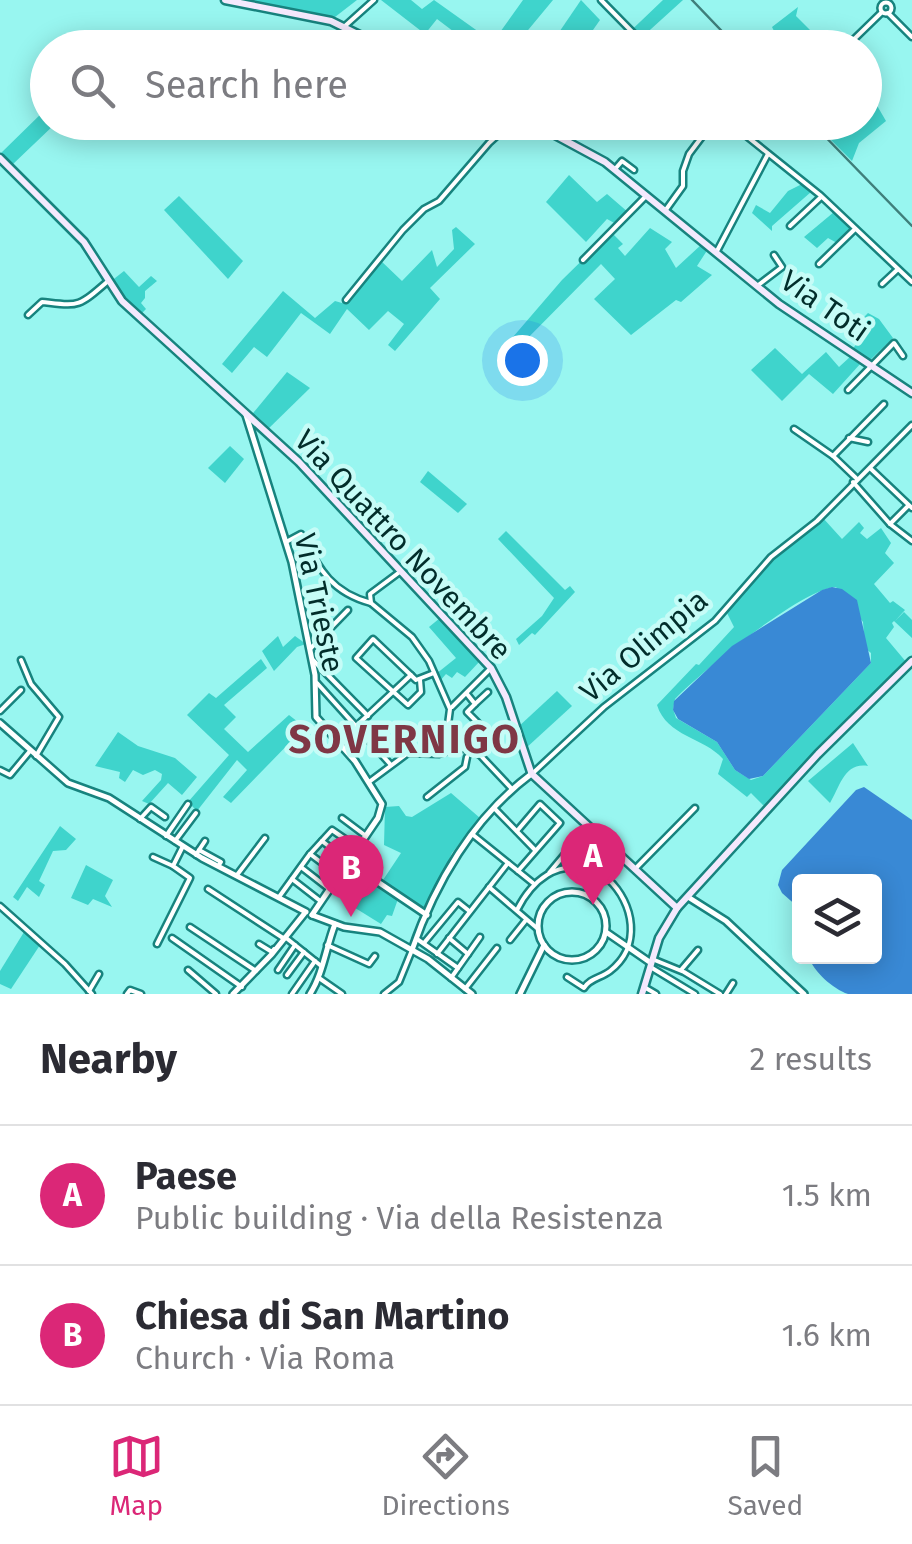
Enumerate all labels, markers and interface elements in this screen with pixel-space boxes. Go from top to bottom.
search box [30,30,882,140]
icon: search [65,58,120,113]
text: Search here [145,62,348,108]
street label: Via Toti [774,263,876,349]
your location [497,335,548,386]
street label: Via Quattro Novembre [287,423,519,667]
street label: Via Trieste [287,530,351,676]
street label: Via Olimpia [573,582,715,710]
district label: SOVERNIGO [288,716,522,764]
pin: A [560,822,626,905]
pin: B [318,834,384,917]
map controls [792,874,882,964]
button: layers [792,874,882,964]
text: Nearby [40,1034,177,1084]
text: 2 results [749,1040,872,1078]
text: Paese [135,1153,237,1199]
text: A [63,1176,82,1214]
text: 1.5 km [782,1176,872,1214]
text: Public building · Via della Resistenza [135,1199,664,1237]
text: Chiesa di San Martino [135,1293,509,1339]
text: B [63,1316,82,1354]
text: 1.6 km [781,1316,872,1354]
text: Church · Via Roma [135,1339,395,1377]
tab: Map [109,1429,164,1522]
tab: Directions [381,1429,510,1522]
tab: Saved [727,1429,803,1522]

